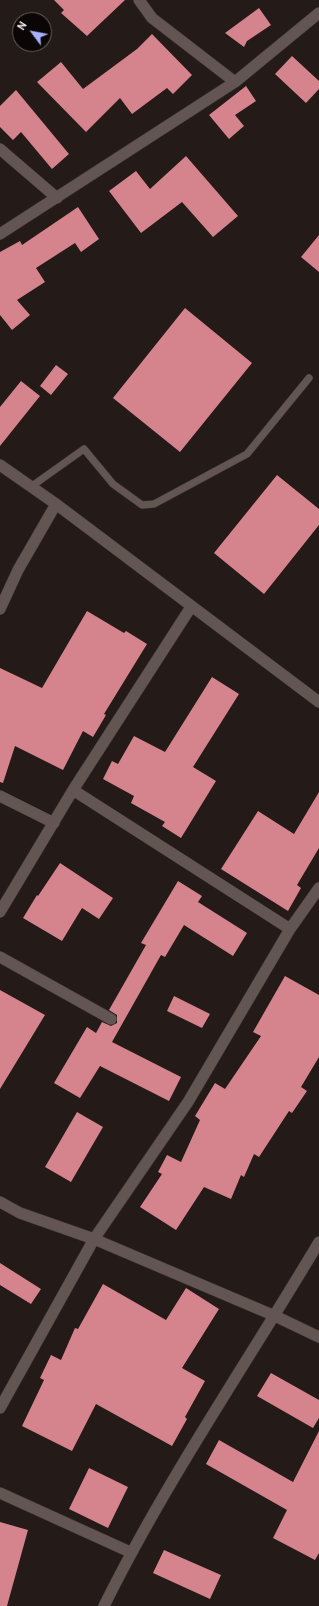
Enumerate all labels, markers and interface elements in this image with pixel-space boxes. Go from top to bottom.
north arrow [12,12,52,52]
text: N [15,19,31,33]

